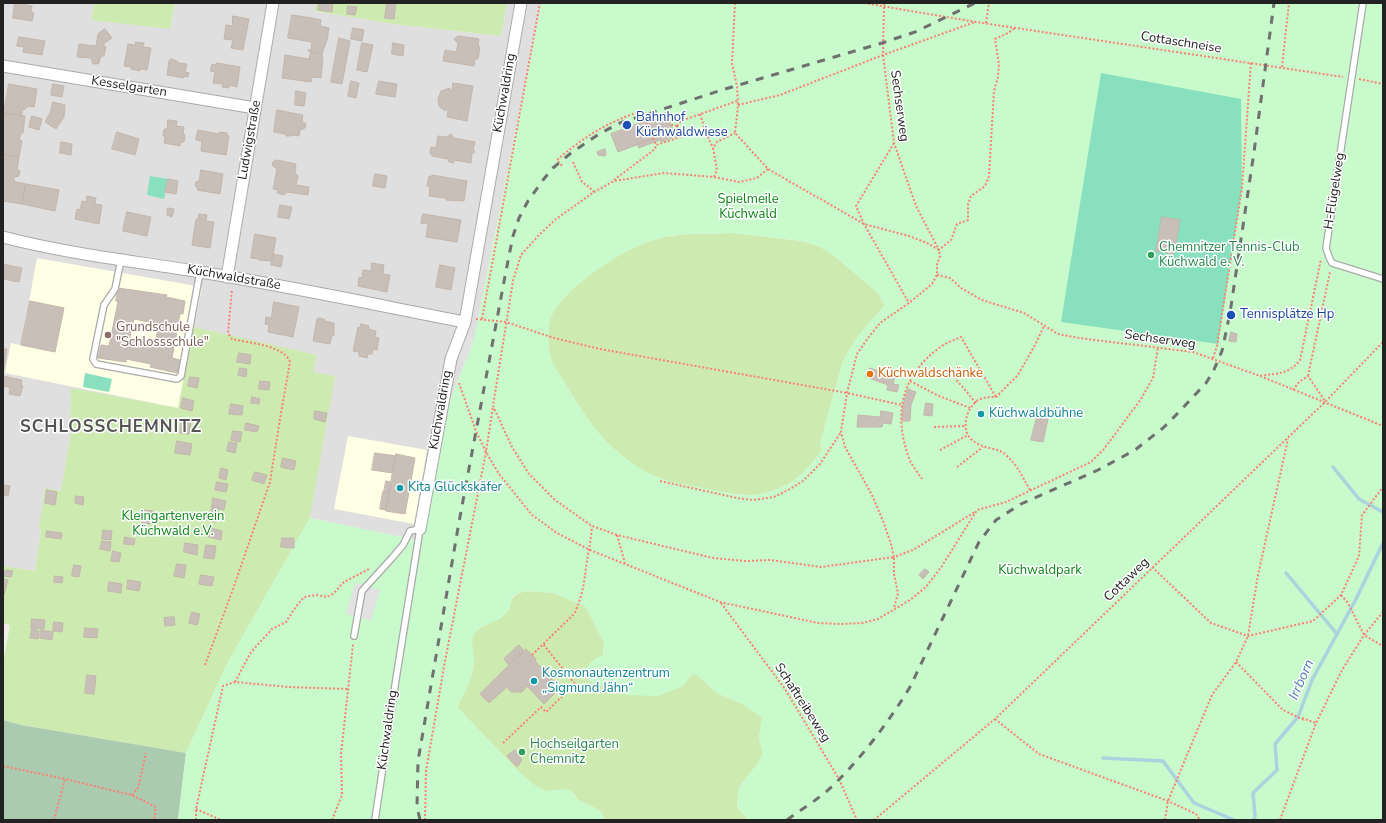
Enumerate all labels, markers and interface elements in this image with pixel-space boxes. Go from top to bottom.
street label: Cottaschneise [1140,29,1222,57]
street label: Küchwaldring [490,52,520,134]
street label: Sechserweg [886,69,912,143]
street label: Kesselgarten [90,73,168,101]
street label: Ludwigstraße [235,99,265,181]
place label: Bahnhof Küchwaldwiese [636,110,728,141]
marker: Bahnhof Küchwaldwiese [621,119,633,131]
street label: H-Flügelweg [1321,152,1349,230]
park label: Spielmeile Küchwald [717,192,779,223]
place label: Chemnitzer Tennis-Club Küchwald e. V. [1159,240,1300,271]
marker: Chemnitzer Tennis-Club Küchwald e. V. [1146,250,1156,260]
street label: Küchwaldstraße [186,262,282,294]
place label: Tennisplätze Hp [1240,307,1334,323]
marker: Tennisplätze Hp [1225,309,1237,321]
place label: Grundschule "Schlossschule" [116,320,209,351]
street label: Sechserweg [1123,327,1197,353]
marker: Grundschule "Schlossschule" [103,330,113,340]
place label: Küchwaldschänke [878,366,983,382]
street label: Küchwaldring [426,369,456,451]
marker: Küchwaldschänke [865,369,875,379]
place label: Küchwaldbühne [989,406,1083,422]
marker: Küchwaldbühne [976,409,986,419]
district label: SCHLOSSCHEMNITZ [20,418,202,438]
place label: Kita Glückskäfer [408,480,502,496]
marker: Kita Glückskäfer [395,483,405,493]
park label: Kleingartenverein Küchwald e.V. [122,509,224,540]
street label: Cottaweg [1101,555,1153,605]
park label: Küchwaldpark [998,563,1082,579]
water label: Irrborn [1286,657,1318,703]
street label: Schaftreibeweg [771,661,833,745]
place label: Kosmonautenzentrum „Sigmund Jähn“ [542,666,670,697]
marker: Kosmonautenzentrum „Sigmund Jähn“ [529,676,539,686]
street label: Küchwaldring [375,689,401,771]
place label: Hochseilgarten Chemnitz [530,737,619,768]
marker: Hochseilgarten Chemnitz [517,747,527,757]

